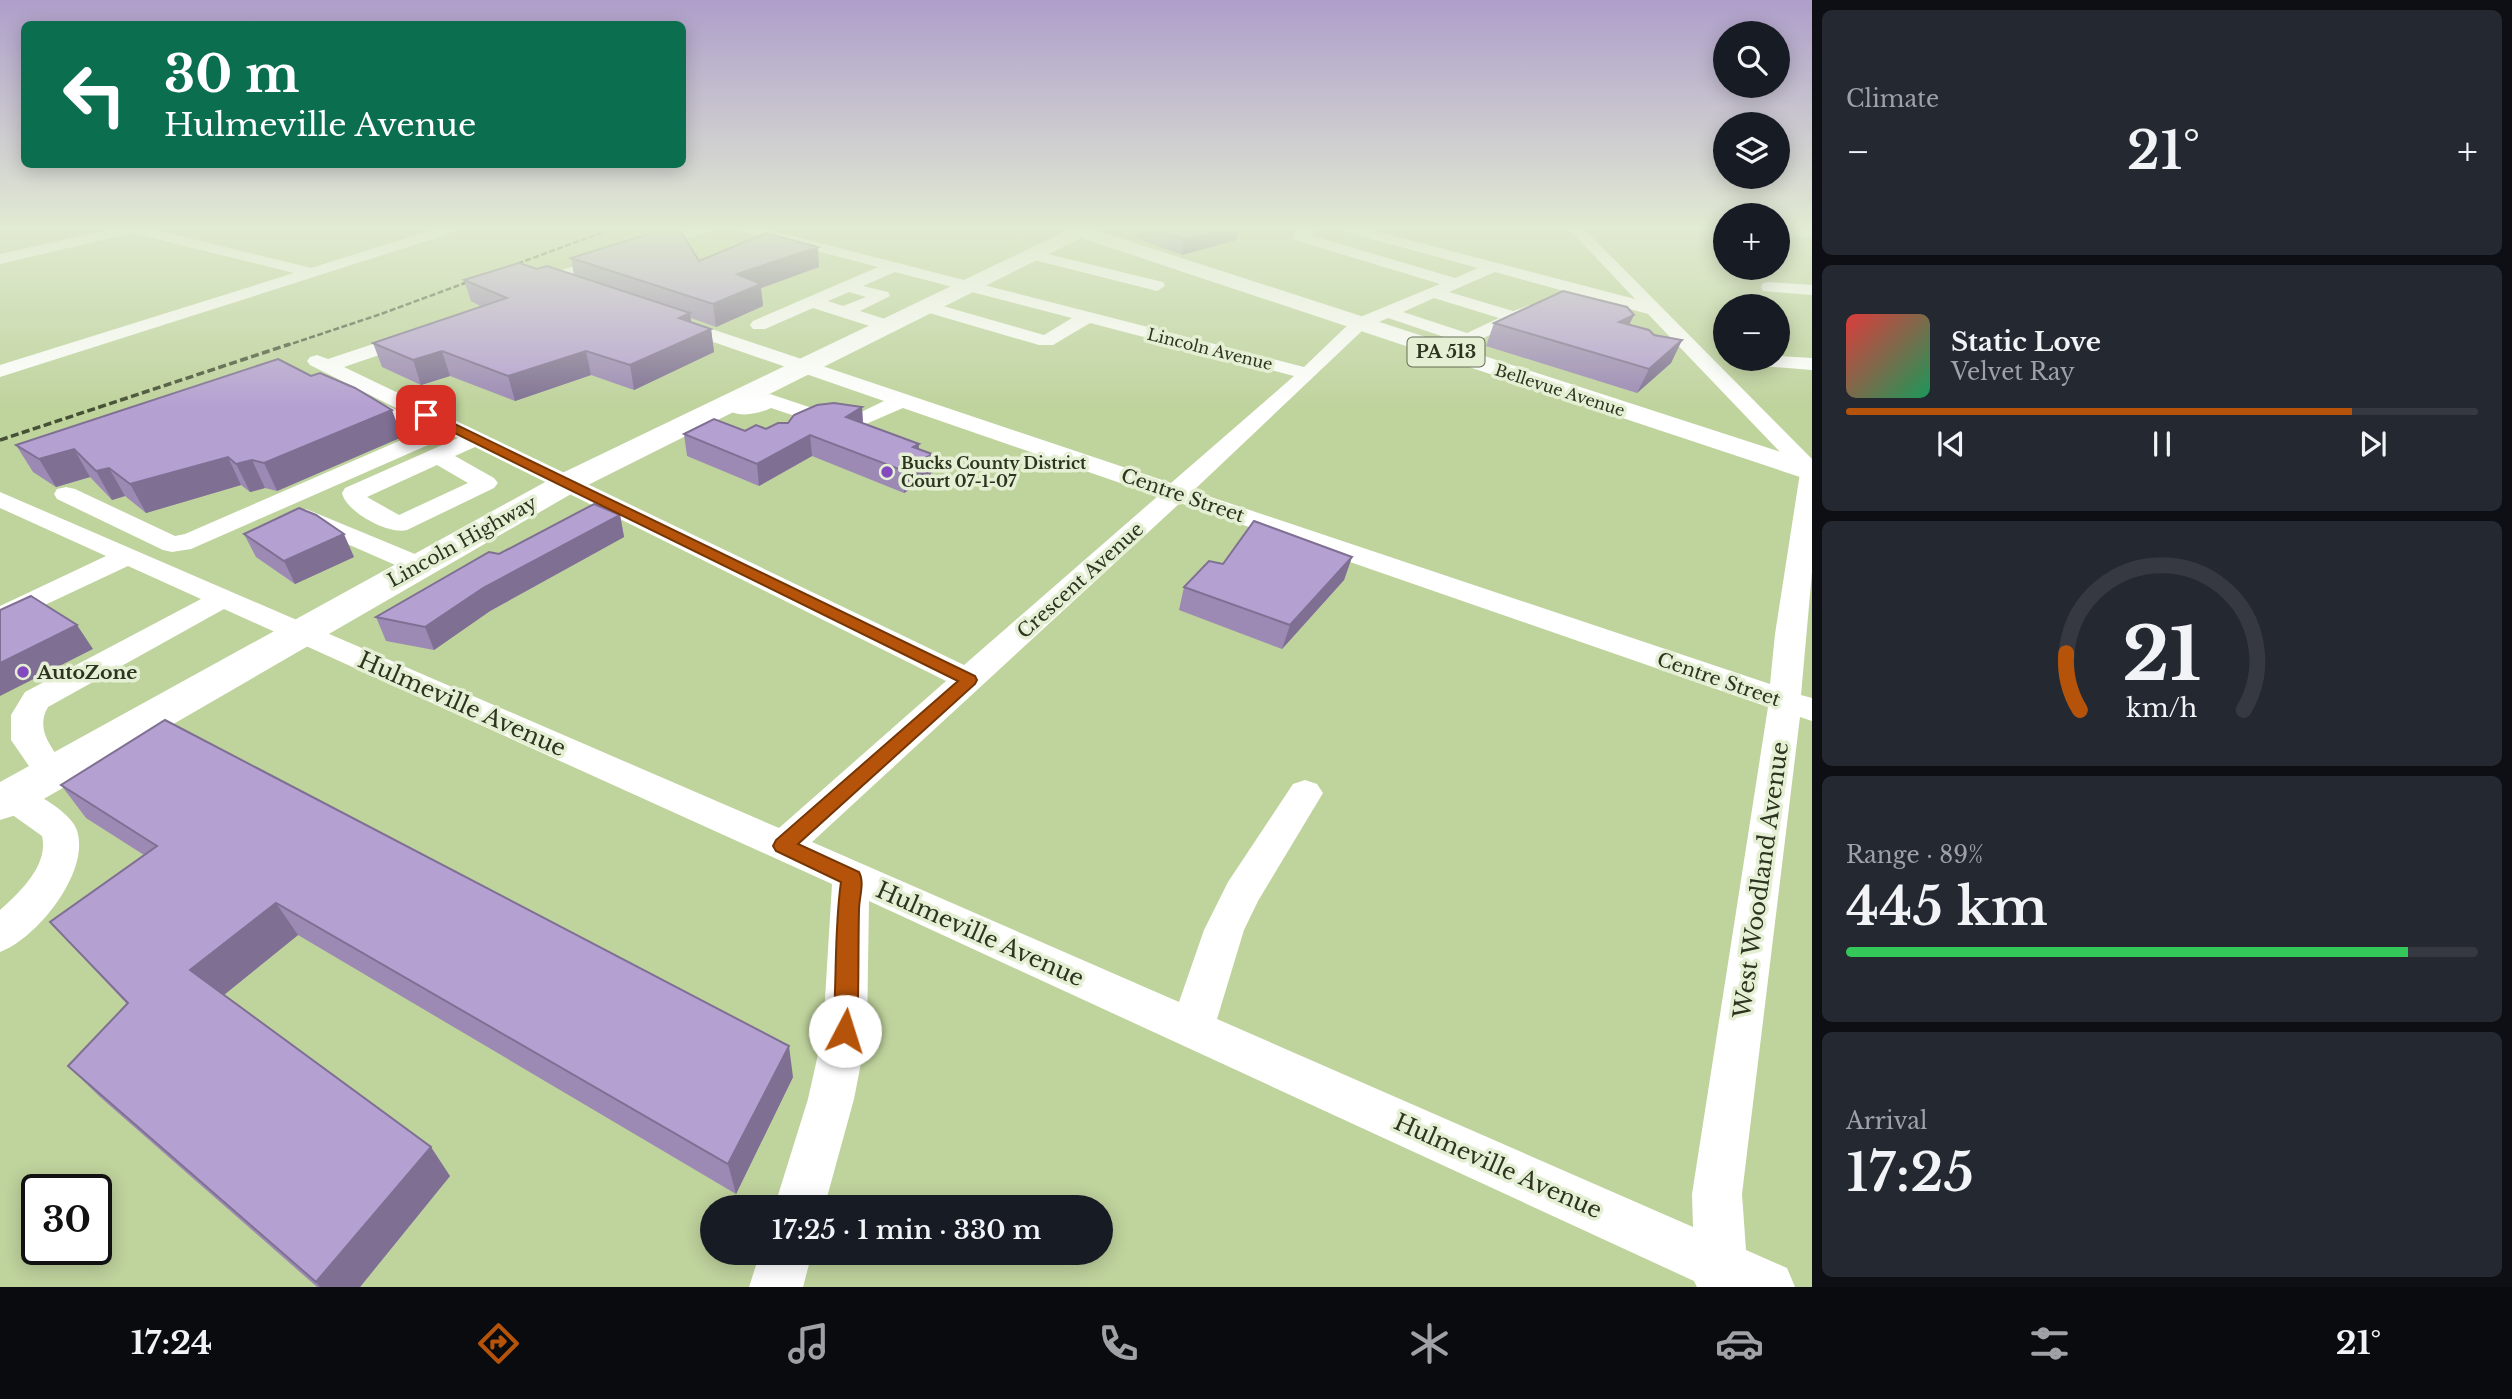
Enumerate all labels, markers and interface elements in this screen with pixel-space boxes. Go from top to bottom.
map controls [1713,21,1790,371]
button: search [1713,21,1790,98]
text: 30 m [164,44,299,105]
icon: left [49,49,140,140]
text: Climate [1846,85,1939,113]
text: Hulmeville Avenue [164,105,476,145]
button: layers [1713,112,1790,189]
text: 21° [2127,119,2200,183]
text: − [1846,128,1870,175]
text: + [2457,128,2478,175]
button: + [1713,203,1790,280]
button: − [1713,294,1790,371]
street label: Lincoln Avenue [1145,324,1275,374]
text: Static Love [1951,326,2101,358]
road number: PA 513 [1408,338,1484,366]
text: Velvet Ray [1951,358,2075,386]
street label: Bellevue Avenue [1493,360,1627,420]
pin [396,385,456,445]
icon: arrive [407,396,445,434]
icon: previous [1932,425,1970,463]
icon: pause [2143,425,2181,463]
icon: next [2354,425,2392,463]
place label: Bucks County District Court 07-1-07 [901,453,1087,491]
marker: Bucks County District Court 07-1-07 [879,464,895,480]
street label: Centre Street [1118,464,1248,528]
street label: Lincoln Highway [384,491,541,592]
street label: Crescent Avenue [1012,518,1148,643]
text: 21 [2122,609,2202,700]
street label: Hulmeville Avenue [354,646,570,762]
street label: Centre Street [1654,648,1784,712]
place label: AutoZone [36,661,137,684]
marker: AutoZone [15,664,31,680]
text: km/h [2127,692,2197,723]
street label: West Woodland Avenue [1728,740,1794,1021]
text: Range · 89% [1846,841,1983,869]
text: 445 km [1846,875,2048,939]
street label: Hulmeville Avenue [872,876,1088,992]
position arrow [808,994,882,1068]
text: Arrival [1846,1107,1927,1135]
street label: Hulmeville Avenue [1390,1108,1606,1224]
text: 17:25 [1846,1141,1974,1205]
speed limit sign: 30 [21,1174,112,1265]
text: 17:25 · 1 min · 330 m [772,1214,1041,1246]
icon: directions [474,1319,523,1368]
icon: music [784,1319,833,1368]
icon: phone [1094,1319,1143,1368]
icon: climate [1405,1319,1454,1368]
icon: car [1715,1319,1764,1368]
icon: filters [2025,1319,2074,1368]
text: 17:24 [131,1323,212,1363]
text: 21° [2336,1323,2381,1363]

